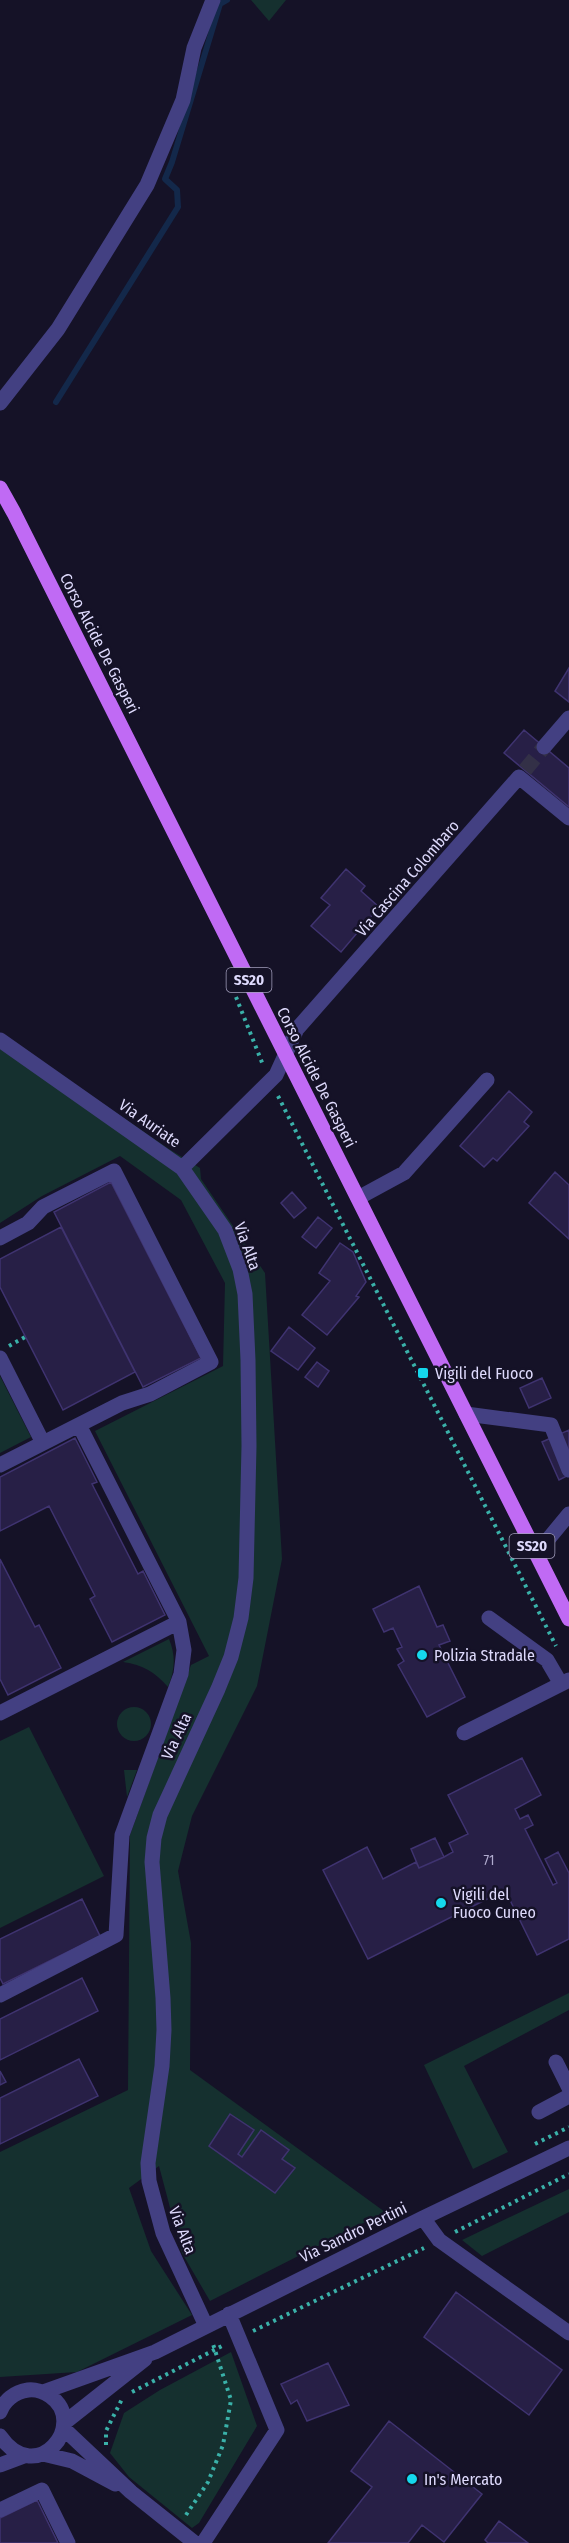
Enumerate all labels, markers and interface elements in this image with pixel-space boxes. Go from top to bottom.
street label: Corso Alcide De Gasperi [56,570,143,717]
street label: Via Cascina Colombaro [352,816,463,940]
road number: SS20 [226,968,272,992]
street label: Corso Alcide De Gasperi [273,1004,360,1151]
street label: Via Auriate [115,1095,184,1152]
street label: Via Alta [230,1220,265,1273]
place label: Vigili del Fuoco [435,1364,533,1383]
marker: Vigili del Fuoco [416,1366,430,1380]
road number: SS20 [510,1534,554,1558]
place label: Polizia Stradale [434,1646,535,1665]
marker: Polizia Stradale [415,1648,429,1662]
street label: Via Alta [157,1710,196,1763]
house number: 71 [484,1852,494,1869]
place label: Vigili del Fuoco Cuneo [453,1885,536,1922]
marker: Vigili del Fuoco Cuneo [434,1896,448,1910]
street label: Via Sandro Pertini [296,2198,410,2267]
street label: Via Alta [165,2204,200,2257]
place label: In's Mercato [424,2470,502,2489]
marker: In's Mercato [405,2472,419,2486]

